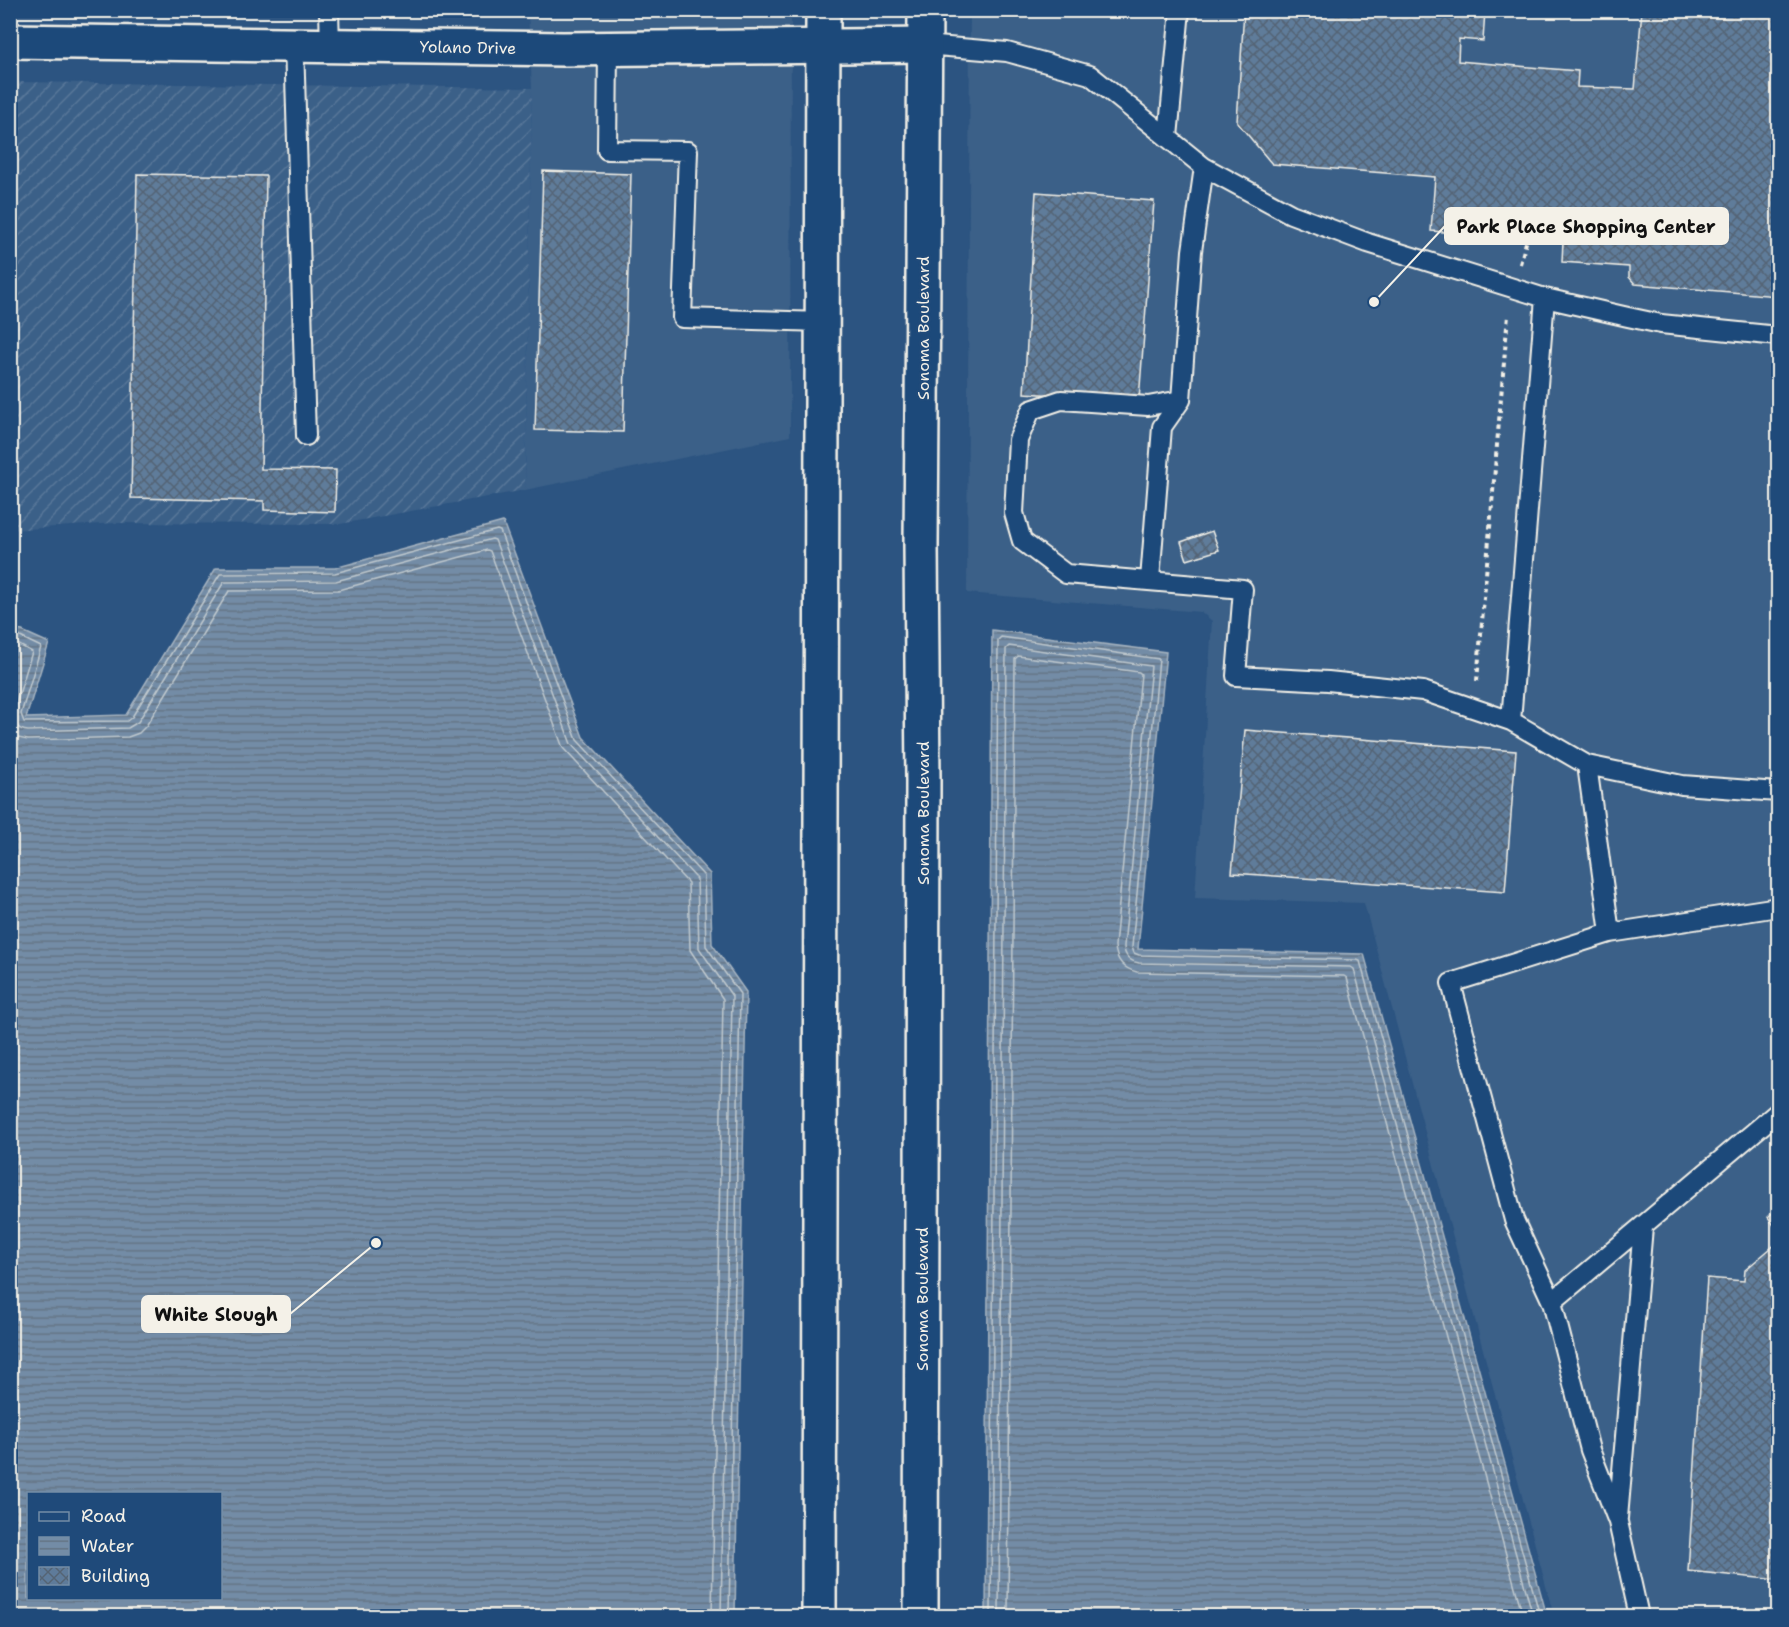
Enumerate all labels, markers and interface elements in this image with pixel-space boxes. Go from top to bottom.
street label: Yolano Drive [420,36,516,59]
callout: Park Place Shopping Center [1445,208,1728,244]
text: Park Place Shopping Center [1456,215,1716,239]
street label: Sonoma Boulevard [913,256,934,400]
street label: Sonoma Boulevard [913,741,934,885]
street label: Sonoma Boulevard [912,1227,933,1371]
callout: White Slough [142,1296,290,1332]
text: White Slough [154,1303,278,1327]
legend [27,1492,222,1600]
text: Road [81,1504,126,1528]
text: Water [81,1534,134,1558]
text: Building [81,1564,150,1588]

